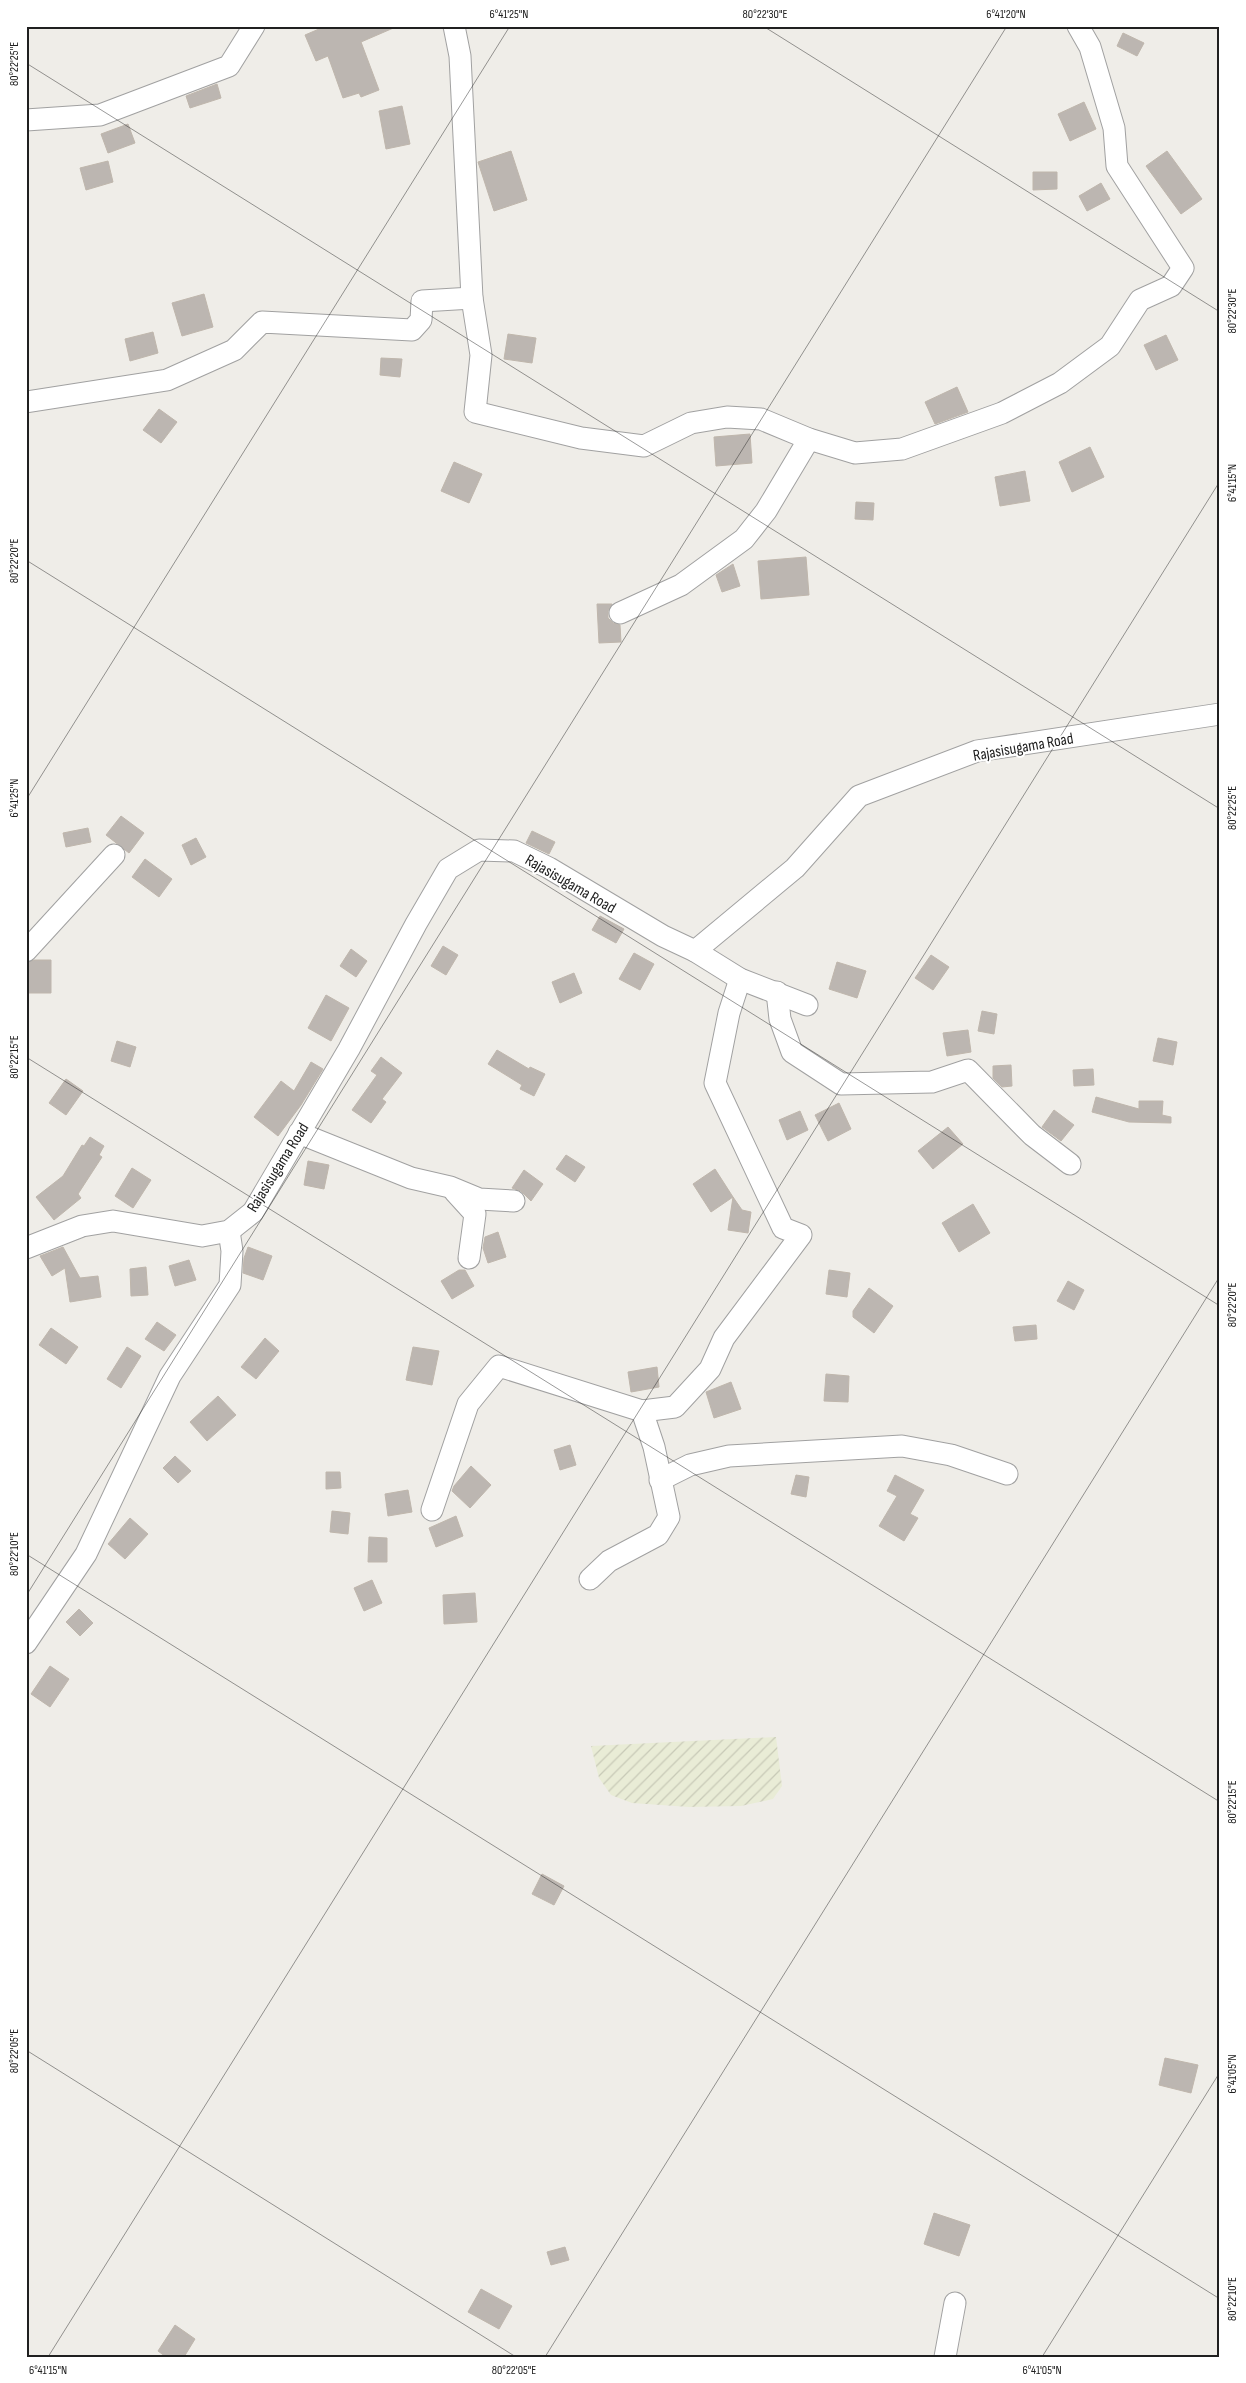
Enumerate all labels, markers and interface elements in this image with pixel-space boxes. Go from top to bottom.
text: 6°41'25"N [490,7,528,22]
text: 80°22'30"E [743,7,787,22]
text: 6°41'20"N [986,7,1026,22]
text: 80°22'25"E [7,42,22,86]
text: 80°22'30"E [1225,289,1240,333]
text: 6°41'15"N [1225,464,1240,502]
text: 80°22'20"E [7,539,22,583]
street label: Rajasisugama Road [972,729,1075,766]
text: 6°41'25"N [7,779,22,817]
text: 80°22'25"E [1225,786,1240,830]
street label: Rajasisugama Road [522,851,619,918]
text: 80°22'15"E [7,1035,22,1079]
street label: Rajasisugama Road [243,1120,313,1216]
text: 80°22'20"E [1225,1283,1240,1327]
text: 80°22'10"E [7,1532,22,1576]
text: 80°22'15"E [1225,1780,1240,1824]
text: 80°22'05"E [7,2029,22,2073]
text: 6°41'05"N [1225,2054,1240,2094]
text: 80°22'10"E [1225,2277,1240,2321]
text: 6°41'15"N [29,2363,67,2378]
text: 80°22'05"E [492,2363,536,2378]
text: 6°41'05"N [1022,2363,1062,2378]

